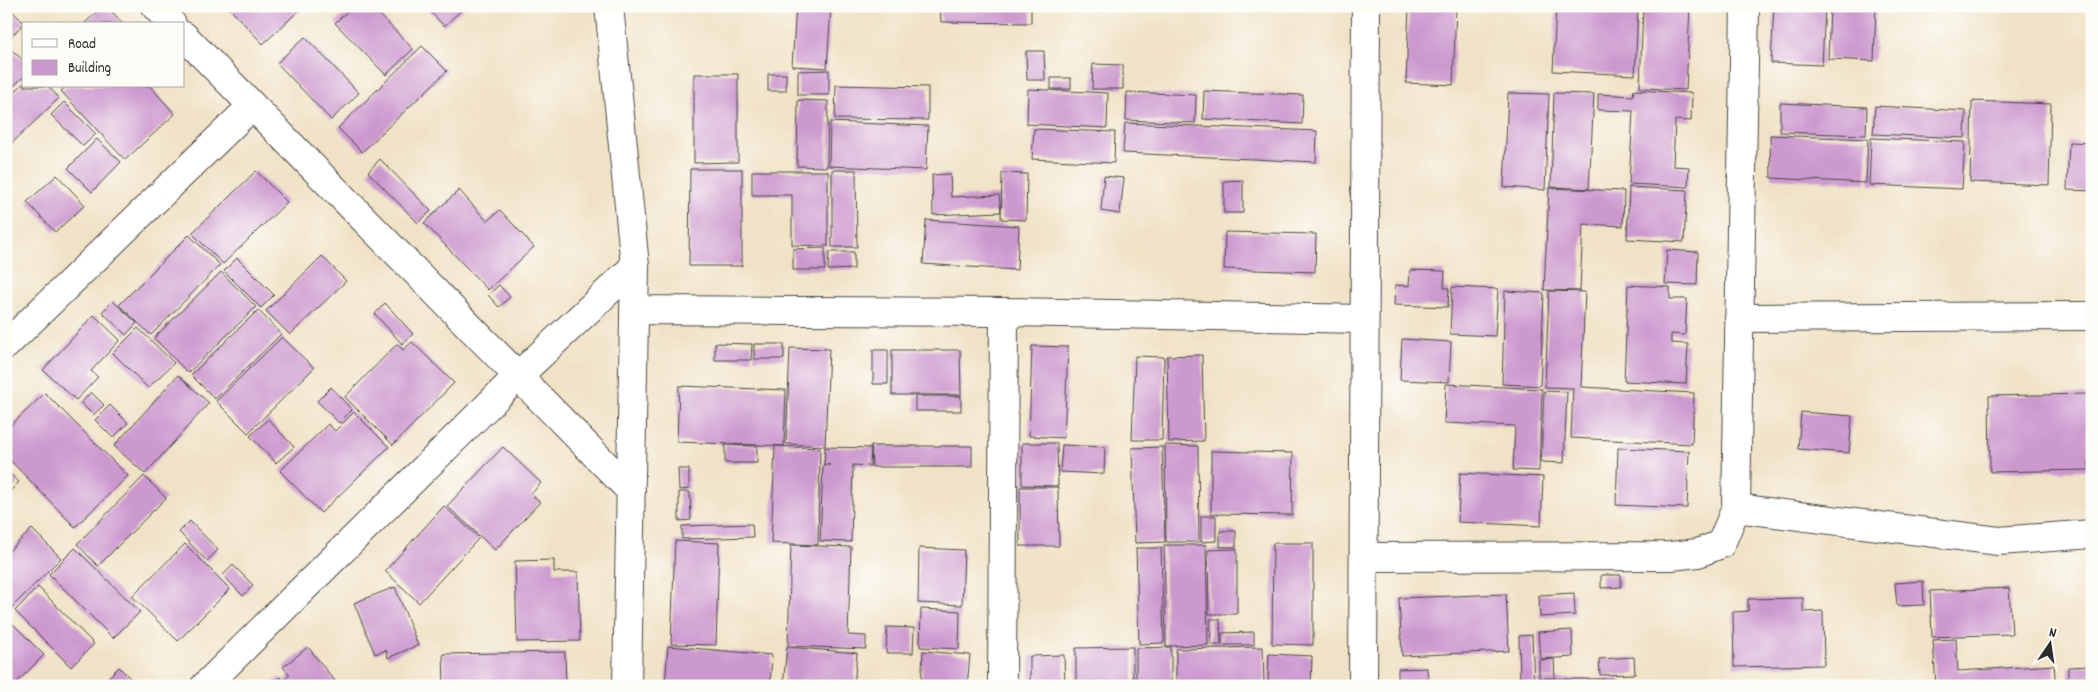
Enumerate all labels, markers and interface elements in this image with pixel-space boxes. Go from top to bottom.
legend [22,22,185,88]
text: Road [68,34,96,56]
text: Building [68,58,111,80]
north arrow [2026,620,2076,670]
text: N [2047,623,2058,644]

